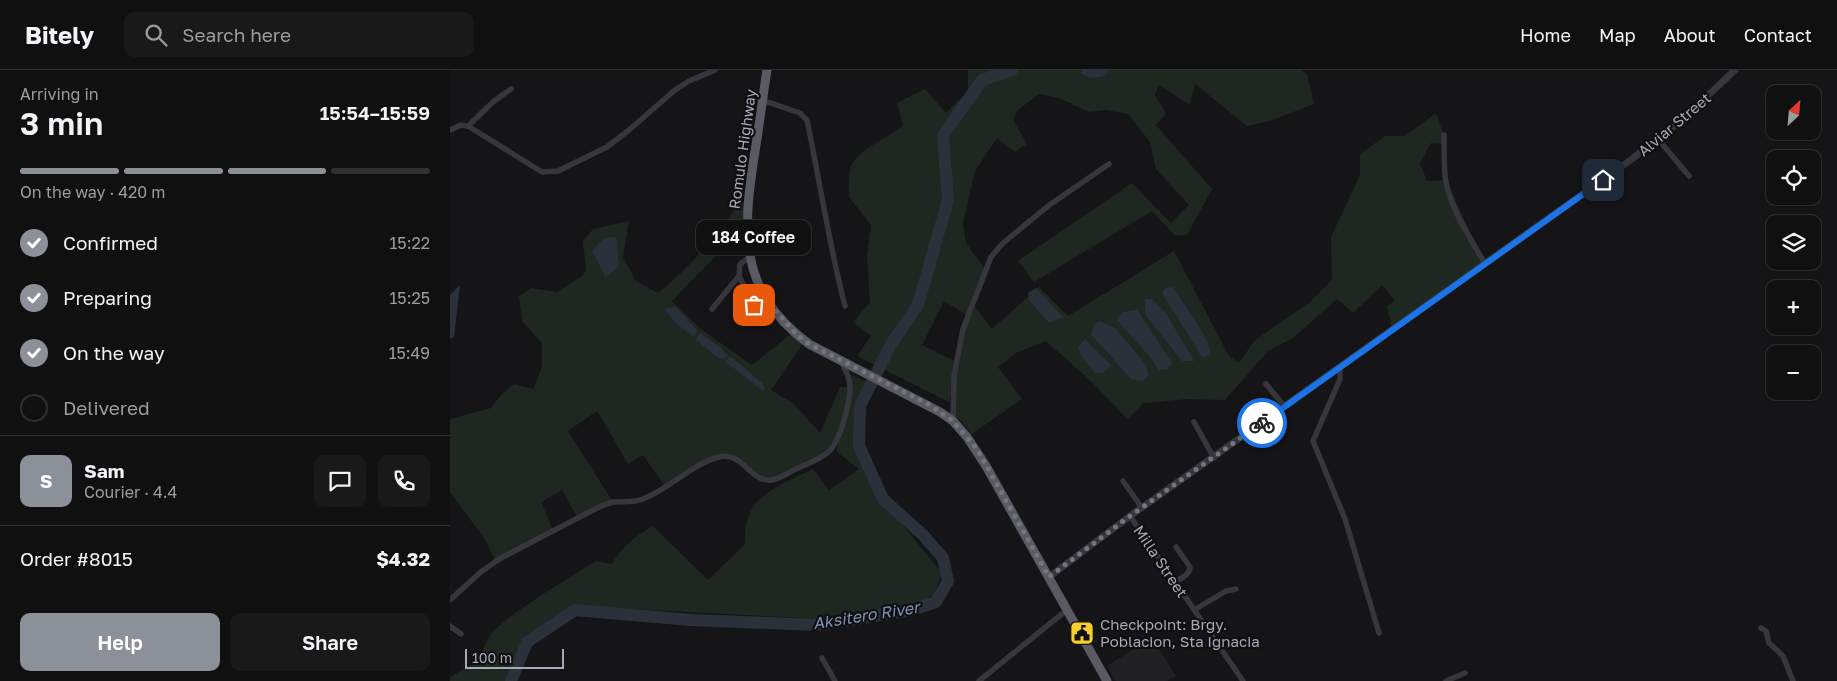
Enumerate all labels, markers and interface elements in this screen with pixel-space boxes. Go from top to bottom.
search box [124,12,474,57]
text: Bitely [25,20,94,49]
icon: search [142,21,170,49]
text: Search here [182,23,291,46]
text: Home [1520,24,1571,46]
text: Map [1599,24,1636,46]
text: About [1664,24,1716,46]
text: Contact [1744,24,1812,46]
text: Arriving in [20,84,99,104]
north arrow [1766,85,1821,140]
map controls [1766,85,1821,400]
street label: Romulo Highway [725,87,759,210]
street label: Alviar Street [1634,88,1714,160]
text: 15:54–15:59 [320,101,430,124]
text: 3 min [20,104,103,142]
button: locate [1766,150,1821,205]
pin [1582,159,1624,201]
icon: home [1589,166,1617,194]
text: On the way · 420 m [20,182,165,202]
button: layers [1766,215,1821,270]
callout: 184 Coffee [696,220,812,255]
text: 184 Coffee [712,227,795,247]
icon: check [20,229,48,257]
text: Confirmed [63,231,158,254]
text: 15:22 [390,233,430,253]
button: + [1766,280,1821,335]
icon: check [20,284,48,312]
pin [733,284,775,326]
text: Preparing [63,286,152,309]
text: 15:25 [390,288,430,308]
icon: bag [740,291,768,319]
icon: check [20,339,48,367]
text: On the way [63,341,165,364]
text: 15:49 [389,343,430,363]
button: − [1766,345,1821,400]
text: Delivered [63,396,150,419]
courier [1237,398,1287,448]
icon: bike [1248,409,1276,437]
button: chat [314,455,366,507]
button: phone [378,455,430,507]
text: Sam [84,459,124,482]
text: S [40,469,52,492]
text: Courier · 4.4 [84,482,177,502]
street label: Milla Street [1130,521,1192,601]
text: Order #8015 [20,547,133,570]
text: $4.32 [376,547,430,570]
water label: Aksitero River [811,596,923,633]
button: Help [20,613,220,671]
button: Share [230,613,430,671]
place label: Checkpoint: Brgy. Poblacion, Sta Ignacia [1100,615,1260,650]
public building icon: Checkpoint: Brgy. Poblacion, Sta Ignacia [1069,620,1095,646]
scale bar [465,646,564,669]
text: 100 m [472,649,512,666]

